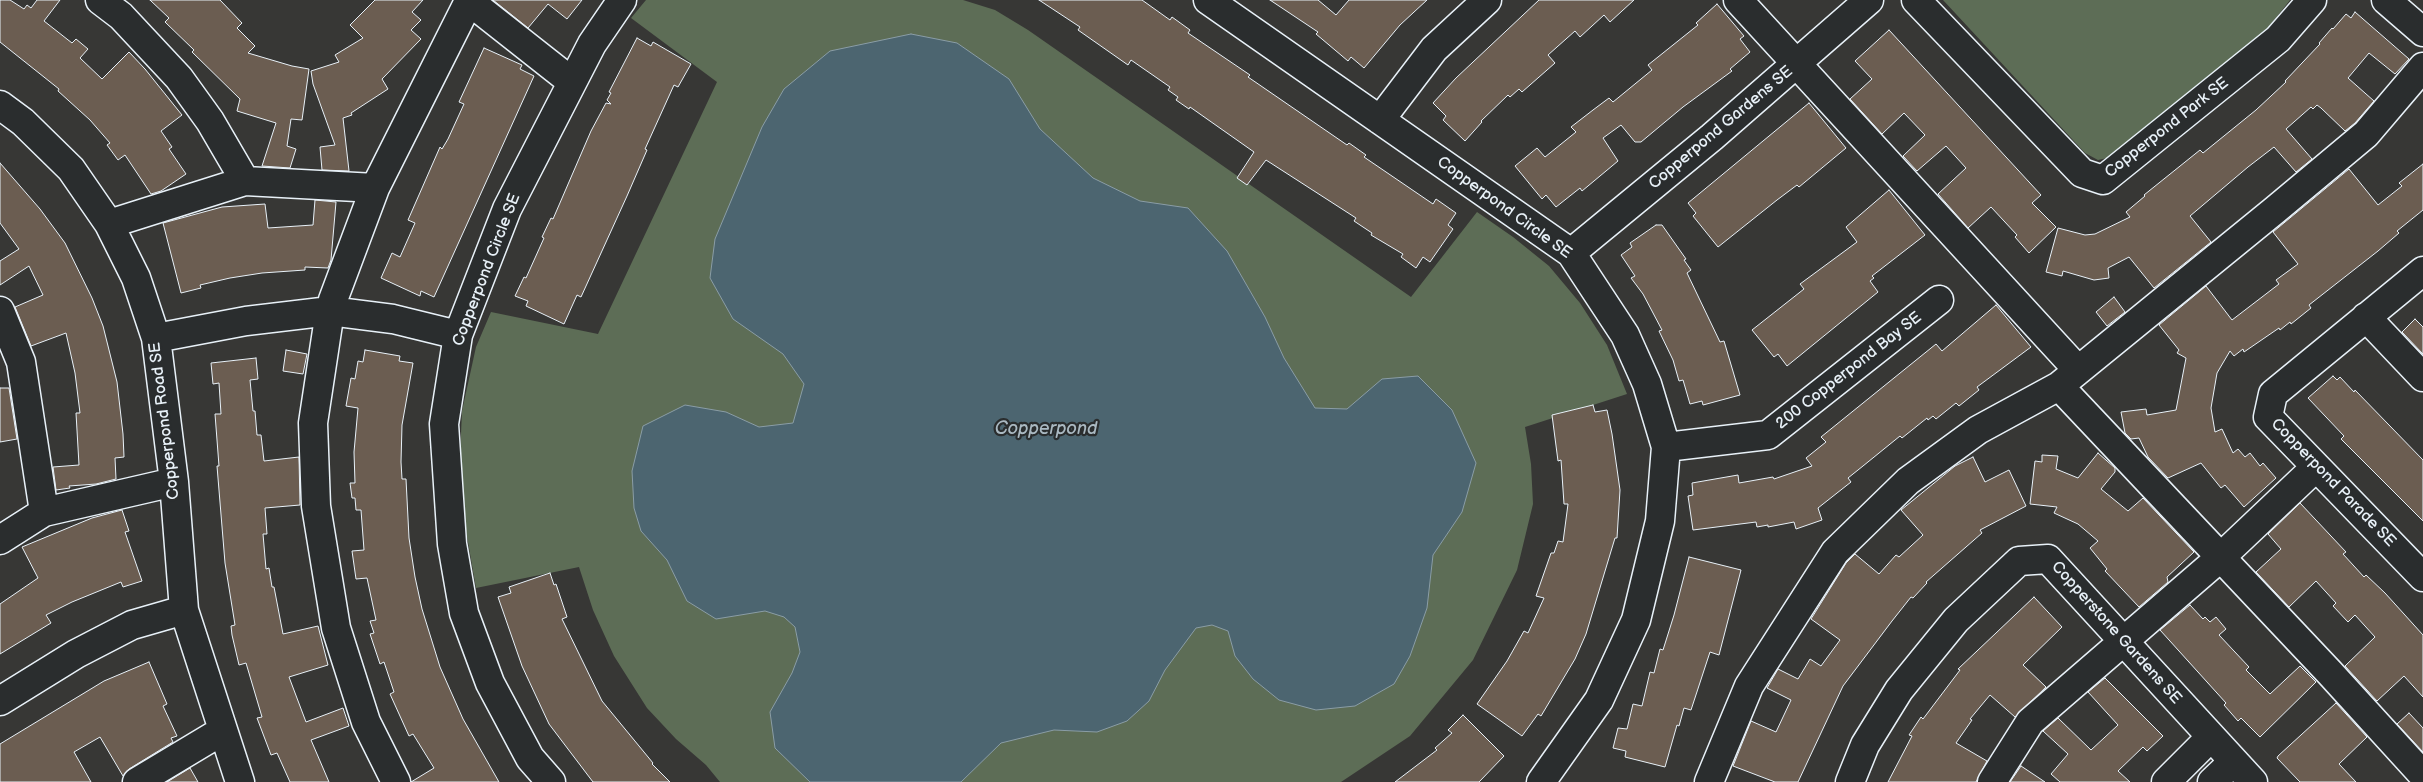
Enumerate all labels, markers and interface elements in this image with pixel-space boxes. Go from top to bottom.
street label: Copperpond Gardens SE [1645,62,1797,194]
street label: Copperpond Park SE [2101,74,2233,182]
street label: Copperpond Circle SE [1433,153,1575,263]
street label: Copperpond Circle SE [449,191,525,349]
street label: 200 Copperpond Bay SE [1772,308,1926,434]
street label: Copperpond Road SE [146,341,184,501]
street label: Copperpond Parade SE [2267,415,2399,551]
water label: Copperpond [995,418,1097,440]
street label: Copperstone Gardens SE [2047,558,2185,708]

